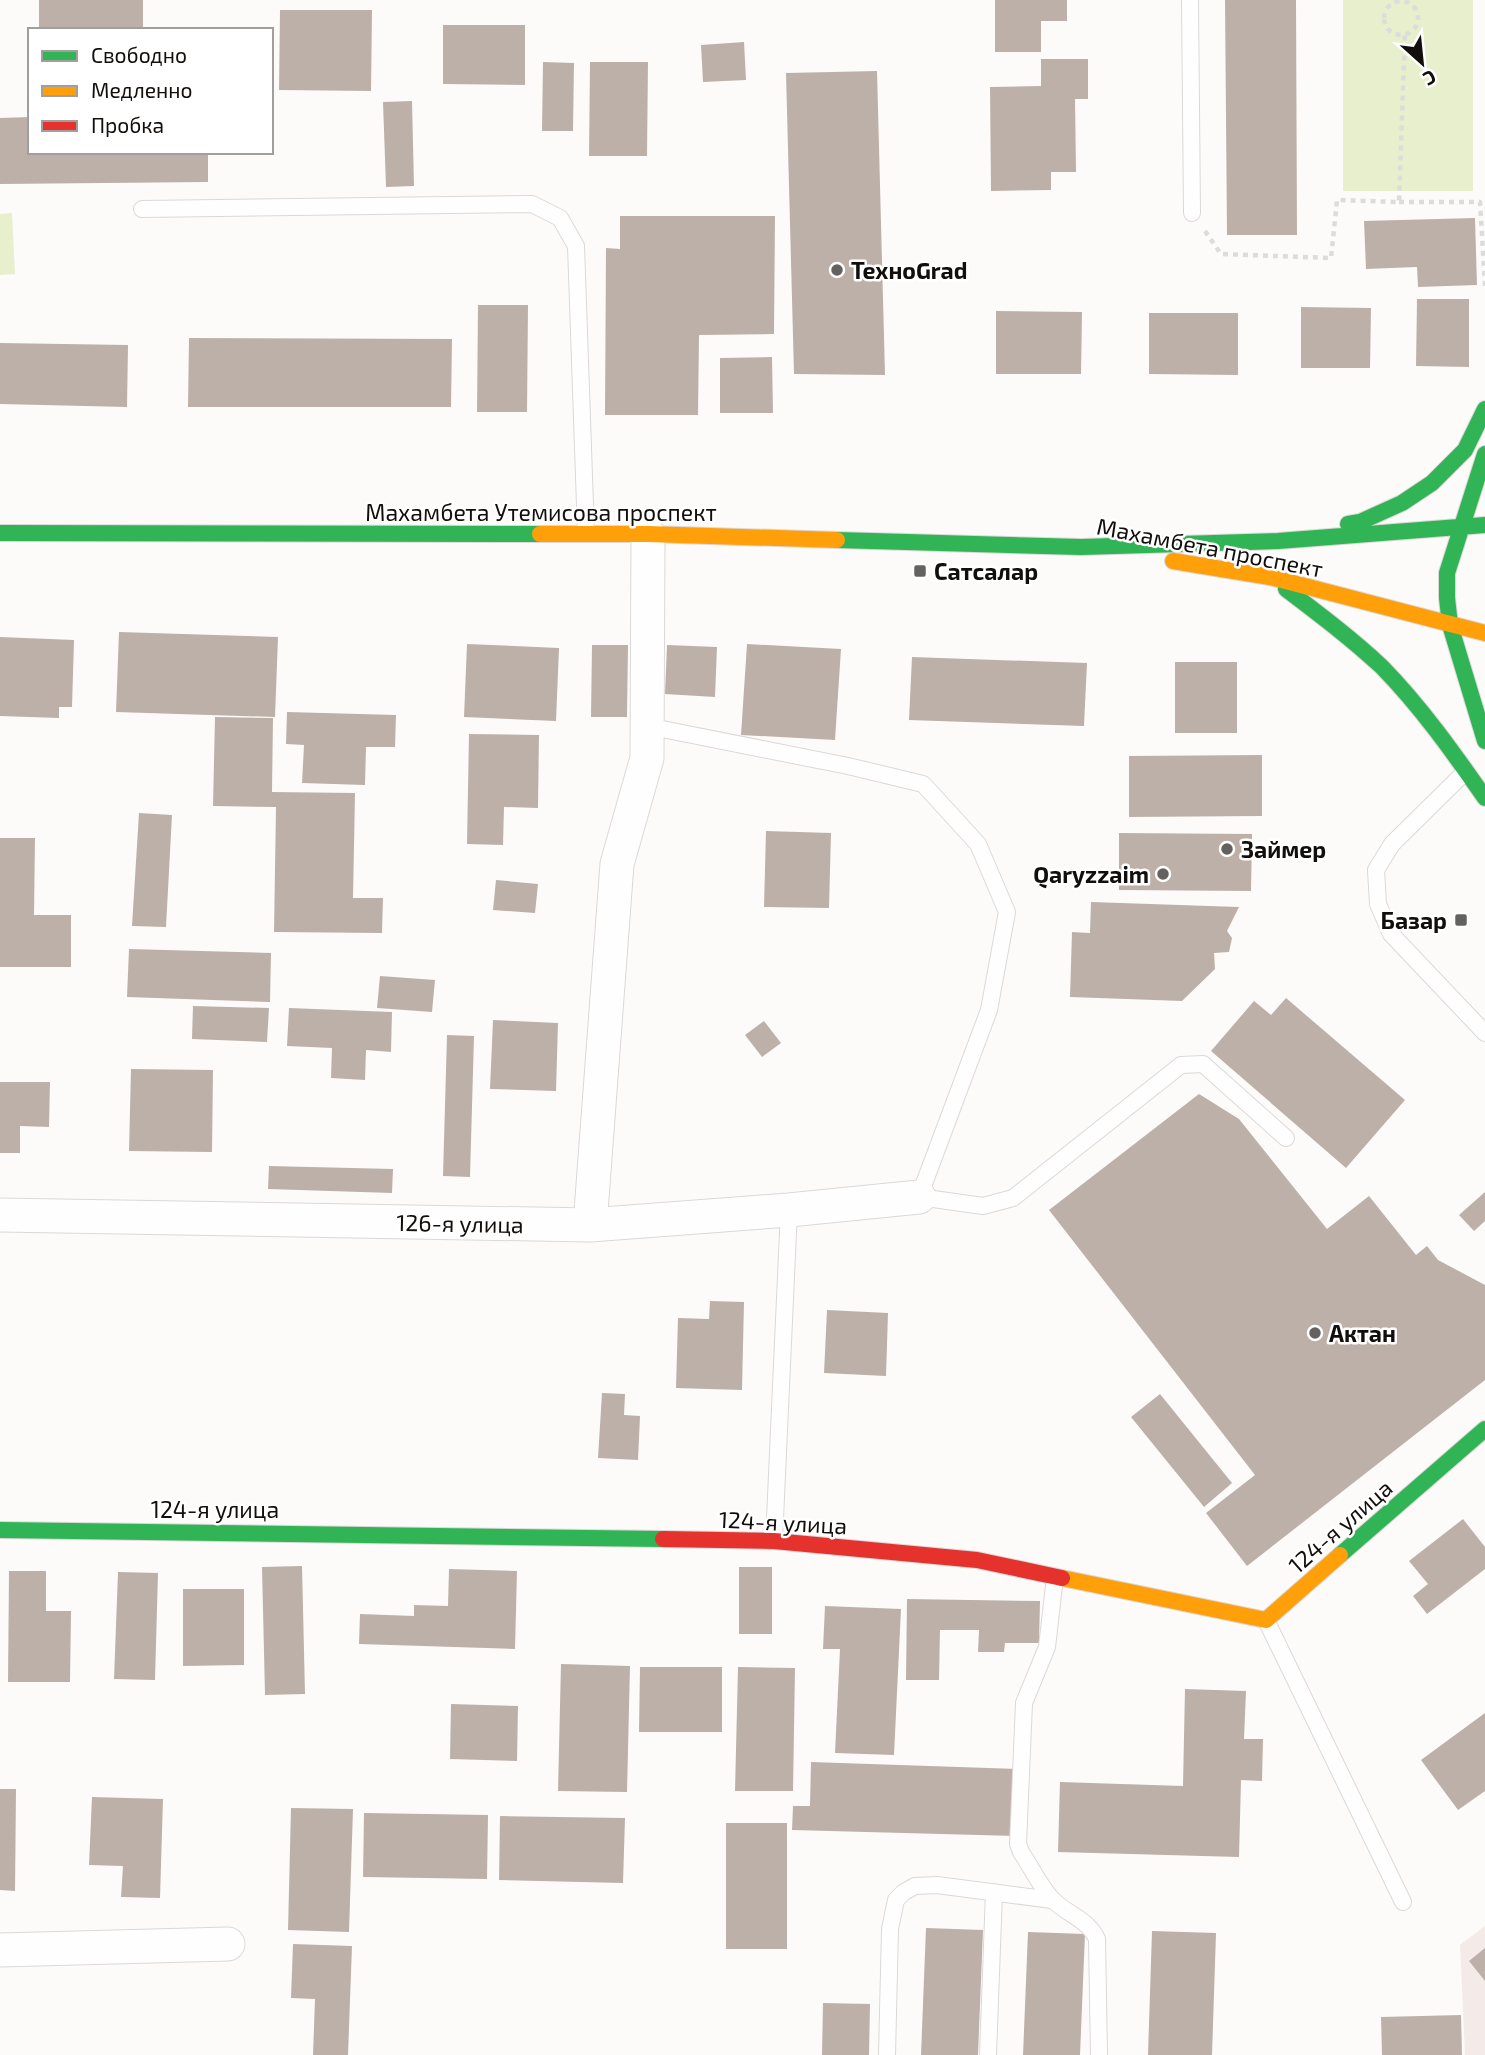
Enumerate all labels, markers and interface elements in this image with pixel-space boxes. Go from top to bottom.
legend [28,28,273,154]
north arrow [1387,28,1457,98]
text: Свободно [91,42,187,67]
text: С [1420,66,1440,91]
text: Медленно [91,77,193,102]
text: Пробка [91,112,164,137]
place label: ТехноGrad [851,256,967,284]
marker: ТехноGrad [829,262,845,278]
street label: Махамбета Утемисова проспект [365,498,717,526]
street label: Махамбета проспект [1095,511,1325,583]
place label: Сатсалар [934,557,1038,585]
marker: Сатсалар [912,563,928,579]
place label: Займер [1241,835,1326,863]
marker: Займер [1219,841,1235,857]
place label: Qaryzzaim [1033,860,1149,889]
marker: Qaryzzaim [1155,866,1171,882]
place label: Базар [1381,906,1447,934]
marker: Базар [1453,912,1469,928]
street label: 126-я улица [396,1208,524,1239]
place label: Актан [1329,1319,1396,1347]
marker: Актан [1307,1325,1323,1341]
street label: 124-я улица [1282,1473,1398,1579]
street label: 124-я улица [151,1495,279,1524]
street label: 124-я улица [718,1505,848,1540]

